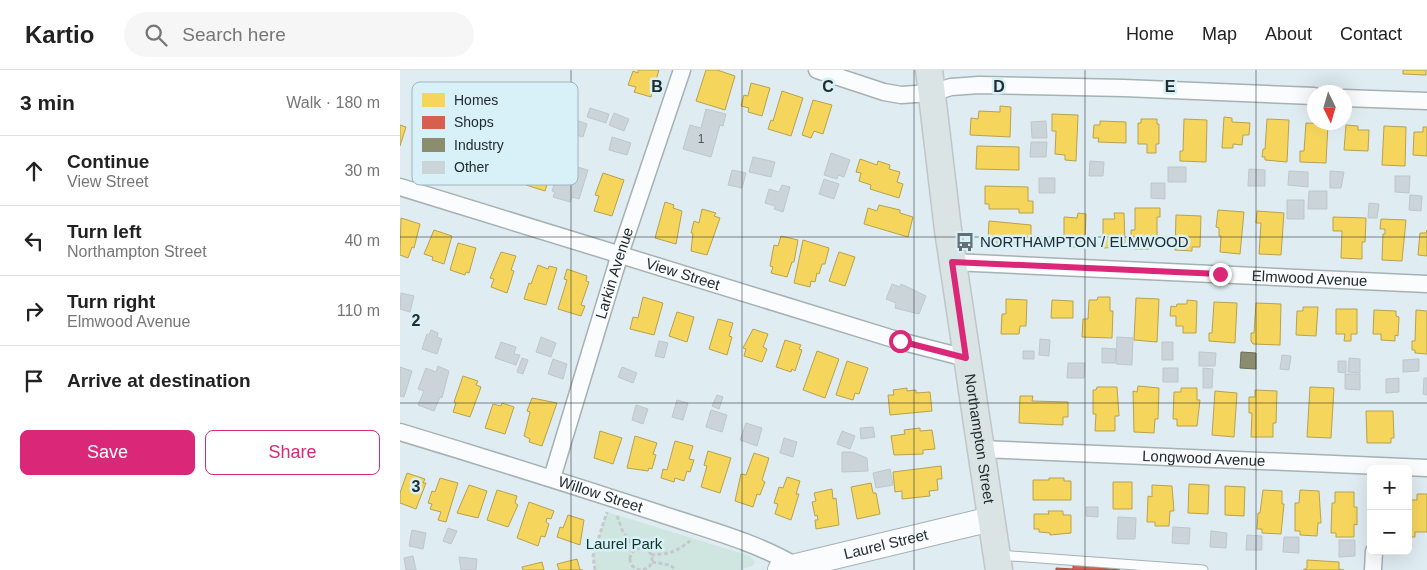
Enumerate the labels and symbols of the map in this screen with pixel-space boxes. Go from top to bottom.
text: B [651,78,663,95]
text: C [822,78,834,95]
text: D [993,78,1005,95]
text: E [1165,78,1176,95]
legend [412,82,578,185]
north arrow [1307,85,1352,130]
text: Homes [454,92,498,108]
text: Shops [454,114,494,130]
house number: 1 [698,132,705,146]
text: Industry [454,137,504,153]
text: Other [454,159,489,175]
street label: Larkin Avenue [592,225,636,321]
bus stop icon: NORTHAMPTON / ELMWOOD [954,231,976,253]
place label: NORTHAMPTON / ELMWOOD [980,233,1189,250]
street label: View Street [644,254,723,293]
route end [1209,263,1232,286]
street label: Elmwood Avenue [1251,267,1368,289]
text: 2 [412,312,421,329]
route start [889,330,912,353]
street label: Northampton Street [962,372,998,505]
street label: Longwood Avenue [1142,447,1266,469]
street label: Willow Street [556,473,646,516]
text: 3 [412,478,421,495]
street label: Laurel Street [842,525,930,562]
park label: Laurel Park [586,535,663,552]

